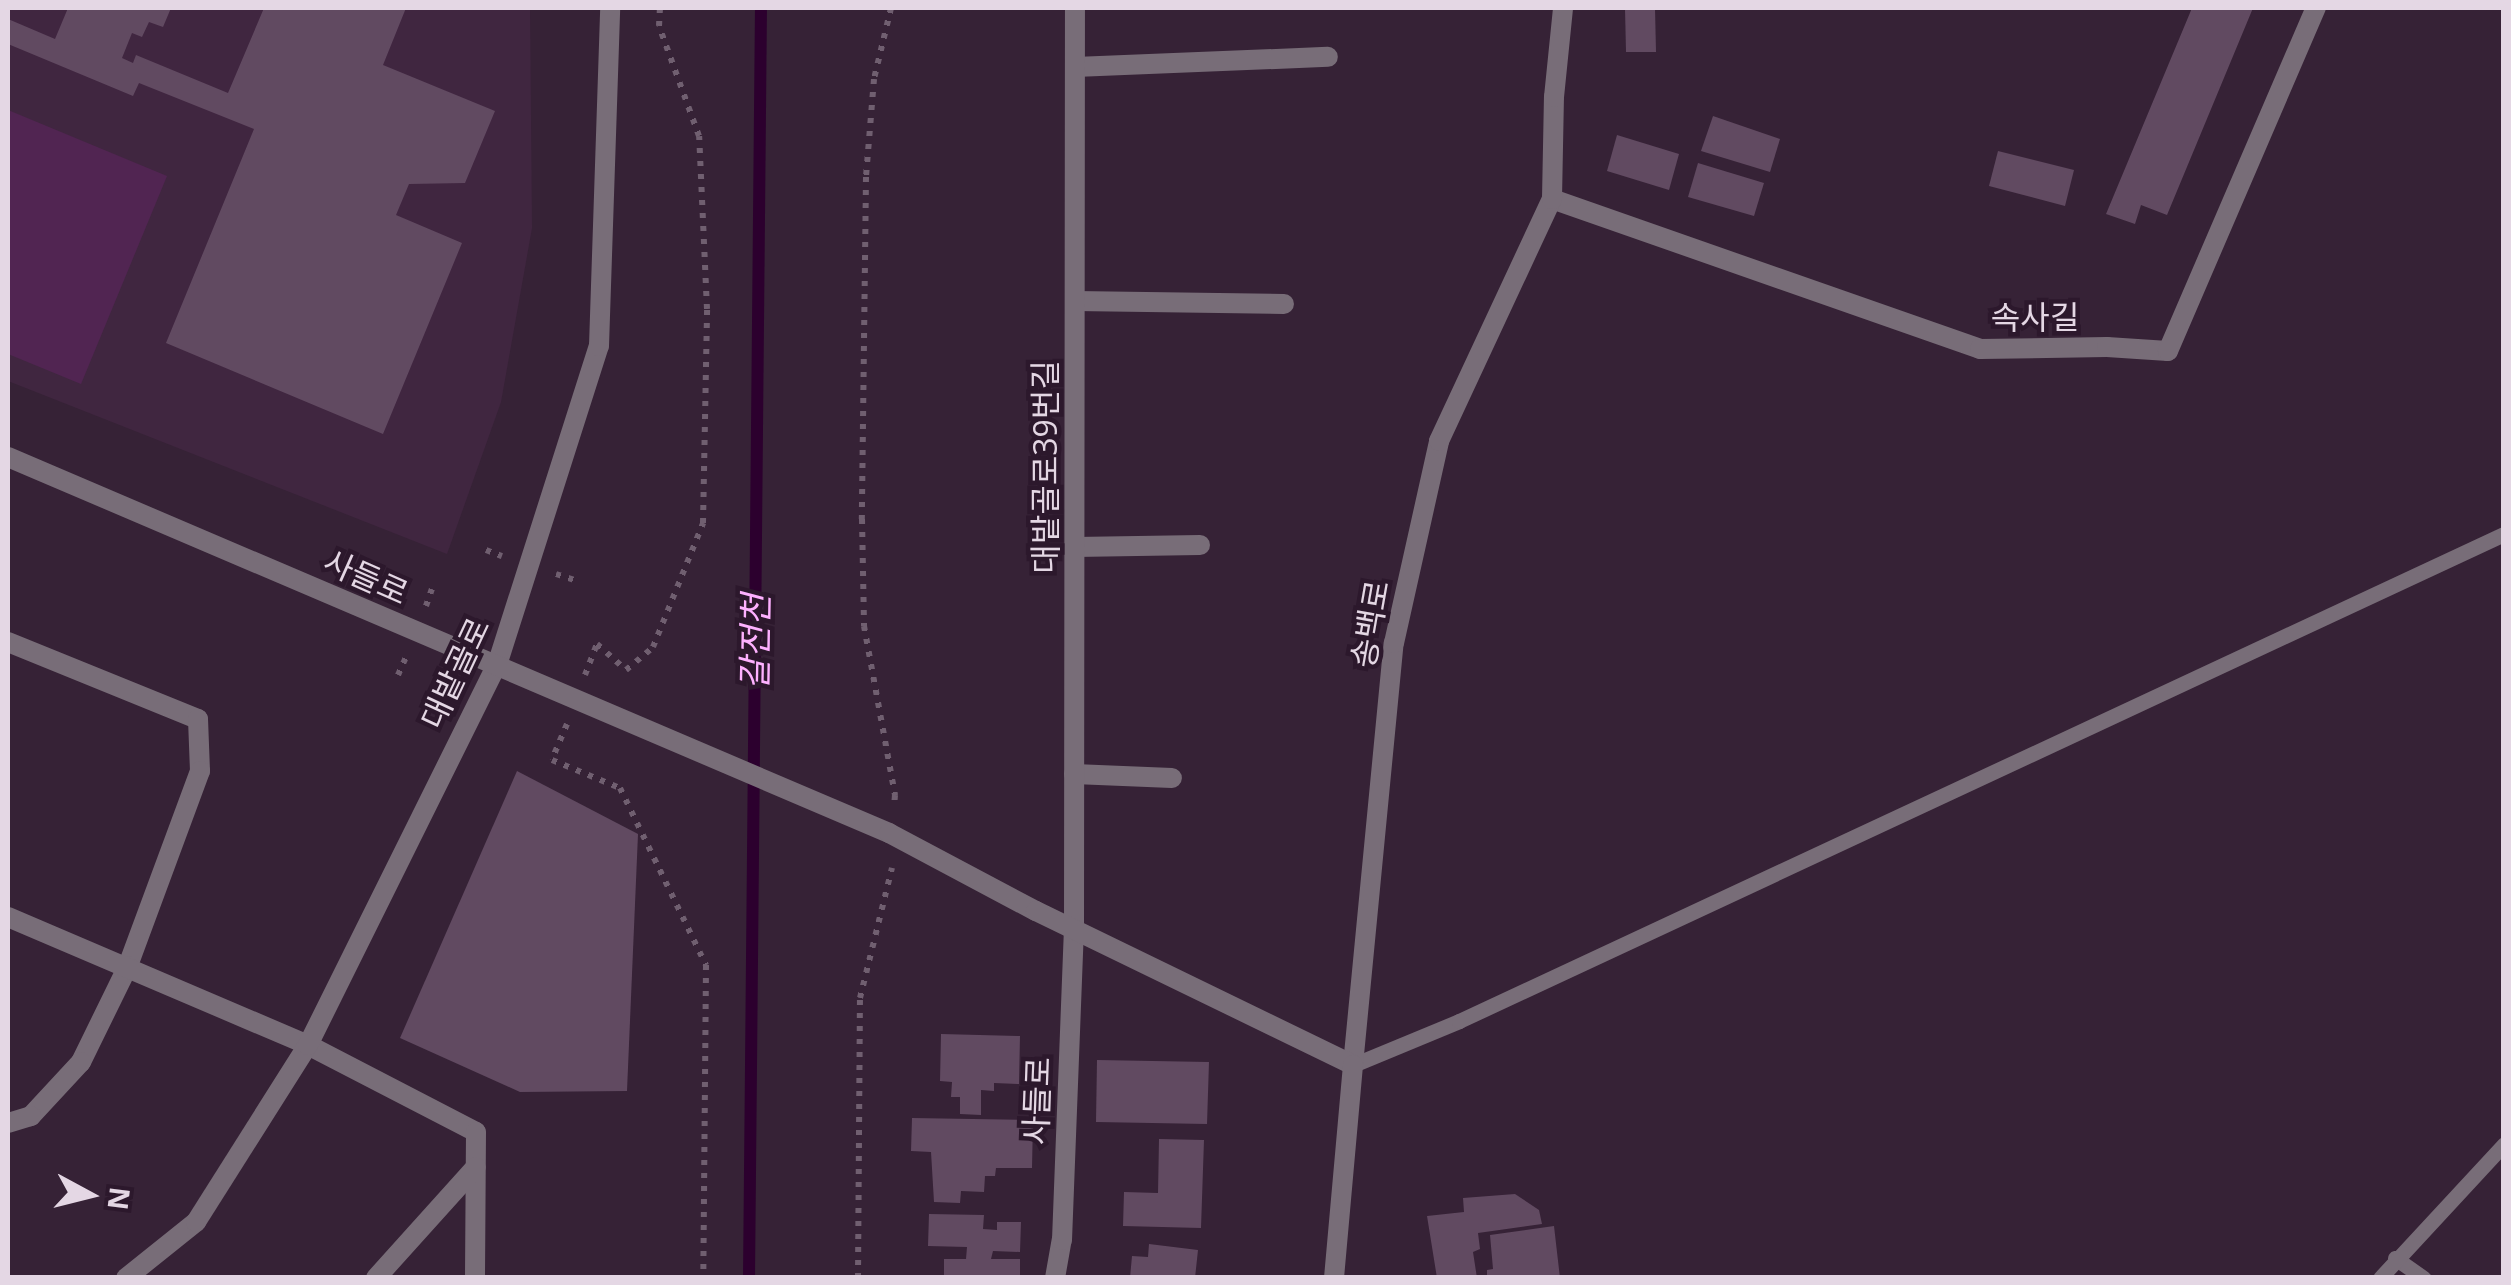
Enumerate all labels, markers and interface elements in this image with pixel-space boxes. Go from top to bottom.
street label: 속사길 [1991,298,2079,336]
street label: 대밭골로39번길 [1026,360,1064,574]
street label: 사들로 [318,541,414,613]
street label: 송백로 [1343,577,1397,671]
water label: 갈전천 [733,593,777,691]
street label: 대밭골로 [413,612,497,734]
street label: 사들로 [1016,1056,1058,1146]
north arrow [40,1145,140,1245]
text: N [100,1185,140,1212]

